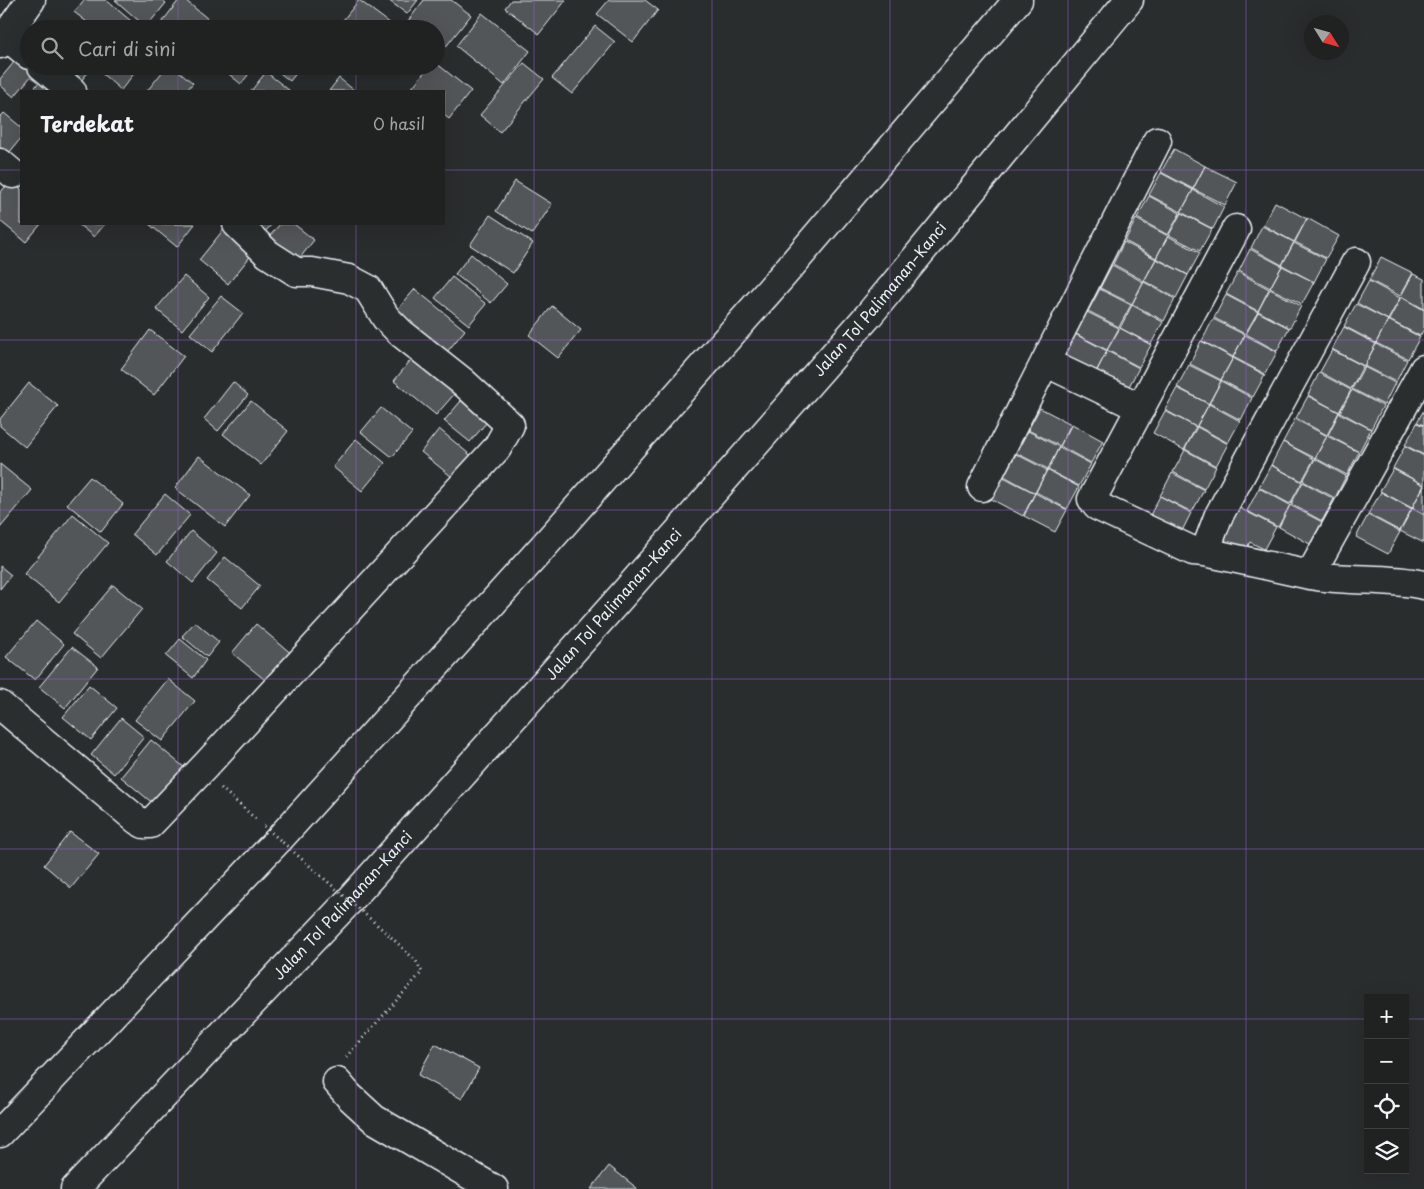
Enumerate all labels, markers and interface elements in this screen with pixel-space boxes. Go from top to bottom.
north arrow [1304,15,1349,60]
search box [20,20,445,75]
icon: search [38,34,66,62]
text: Cari di sini [78,34,176,62]
text: Terdekat [40,107,134,139]
text: 0 hasil [373,111,425,135]
street label: Jalan Tol Palimanan–Kanci [807,216,951,381]
street label: Jalan Tol Palimanan–Kanci [539,523,686,684]
street label: Jalan Tol Palimanan–Kanci [267,825,417,984]
map controls [1364,994,1409,1174]
button: + [1364,994,1409,1039]
button: − [1364,1039,1409,1084]
button: locate [1364,1084,1409,1129]
button: layers [1364,1129,1409,1174]

